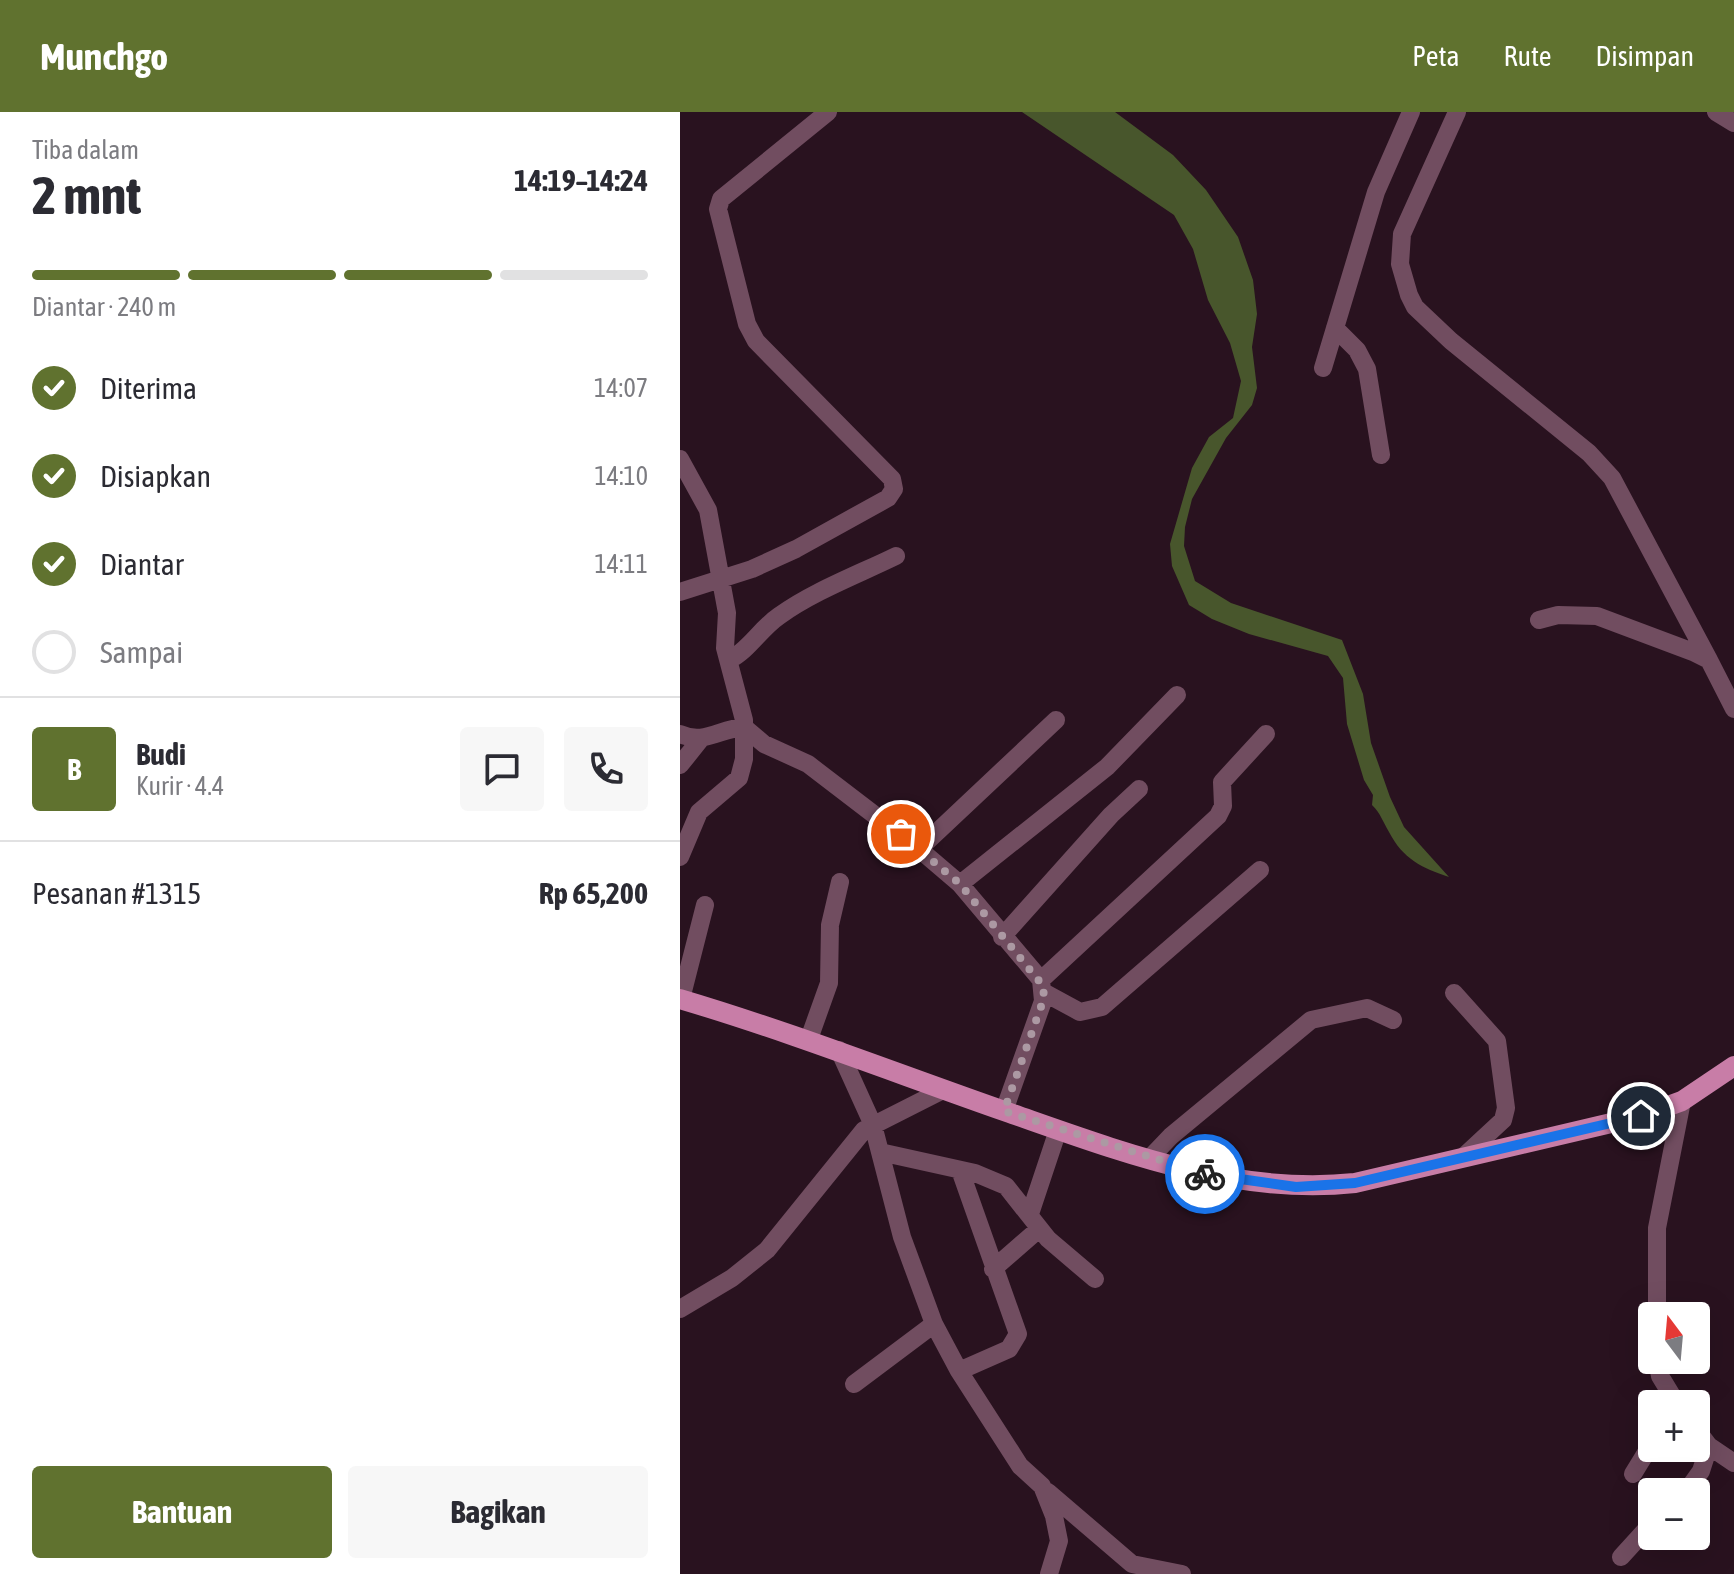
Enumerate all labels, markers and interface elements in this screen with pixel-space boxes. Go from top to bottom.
text: Munchgo [40,35,168,78]
text: Peta [1412,40,1459,72]
text: Rute [1503,40,1552,72]
text: Disimpan [1596,40,1694,72]
text: Tiba dalam [32,135,139,165]
text: 14:19–14:24 [514,163,648,197]
text: 2 mnt [32,165,141,225]
text: Diantar · 240 m [32,292,176,322]
icon: check [32,366,76,410]
text: Diterima [100,371,197,405]
text: 14:07 [594,373,648,403]
icon: check [32,454,76,498]
text: Disiapkan [100,459,211,493]
text: 14:10 [594,461,648,491]
icon: check [32,542,76,586]
text: Diantar [100,547,184,581]
text: 14:11 [594,549,648,579]
text: Sampai [100,635,183,669]
button: chat [460,727,544,811]
button: phone [564,727,648,811]
text: Budi [136,737,186,771]
text: B [67,752,81,786]
text: Kurir · 4.4 [136,771,224,801]
pin [867,800,935,868]
icon: bag [879,812,923,856]
text: Pesanan #1315 [32,876,201,910]
text: Rp 65,200 [539,876,648,910]
pin [1607,1082,1675,1150]
icon: home [1619,1094,1663,1138]
courier [1165,1134,1245,1214]
icon: bike [1183,1152,1227,1196]
north arrow [1638,1302,1710,1374]
map controls [1638,1302,1710,1550]
button: + [1638,1390,1710,1462]
button: Bantuan [32,1466,332,1558]
button: Bagikan [348,1466,648,1558]
button: − [1638,1478,1710,1550]

